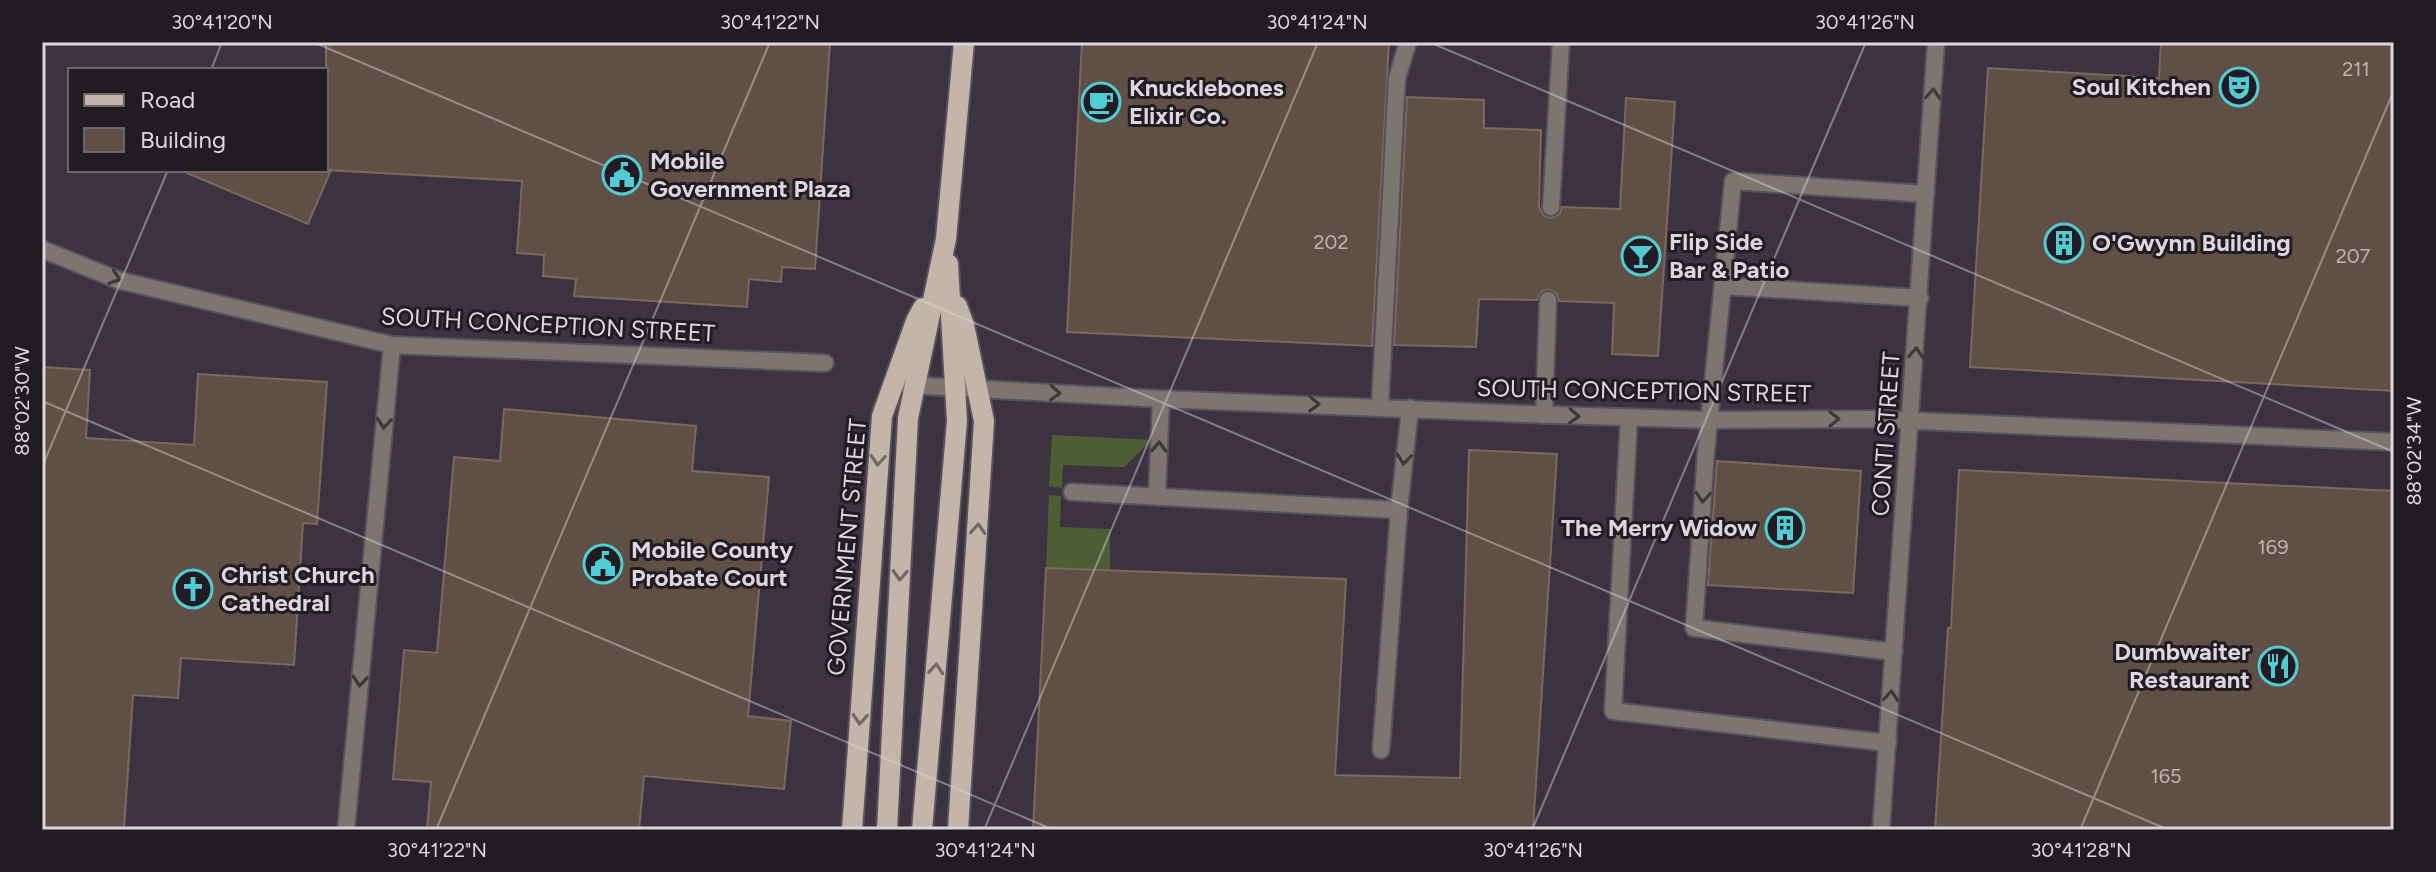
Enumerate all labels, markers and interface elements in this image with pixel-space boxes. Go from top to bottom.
text: 30°41'20"N [171,10,273,34]
text: 30°41'22"N [720,10,820,34]
text: 30°41'24"N [1266,10,1368,34]
text: 30°41'26"N [1815,10,1915,34]
house number: 211 [2342,57,2370,81]
theatre icon: Soul Kitchen [2218,66,2260,108]
legend [68,68,328,172]
place label: Soul Kitchen [2072,72,2211,101]
place label: Knucklebones Elixir Co. [1129,73,1284,130]
cafe icon: Knucklebones Elixir Co. [1080,81,1122,123]
text: Road [140,85,195,114]
one-way arrow [1924,87,1941,100]
text: Building [140,125,226,154]
place label: Mobile Government Plaza [650,146,851,203]
public building icon: Mobile Government Plaza [601,154,643,196]
building icon: O'Gwynn Building [2043,222,2085,264]
place label: Flip Side Bar & Patio [1669,227,1789,284]
place label: O'Gwynn Building [2092,228,2291,257]
house number: 202 [1313,230,1349,254]
bar icon: Flip Side Bar & Patio [1620,235,1662,277]
house number: 207 [2336,244,2371,268]
one-way arrow [107,268,121,284]
street label: SOUTH CONCEPTION STREET [380,301,716,348]
text: 88°02'30"W [10,346,34,456]
one-way arrow [1907,346,1924,359]
street label: CONTI STREET [1865,351,1906,517]
street label: SOUTH CONCEPTION STREET [1476,373,1812,408]
one-way arrow [1049,384,1062,401]
one-way arrow [1308,396,1321,413]
text: 88°02'34"W [2402,397,2426,505]
one-way arrow [1568,407,1581,424]
one-way arrow [1828,410,1841,428]
one-way arrow [376,417,393,430]
street label: GOVERNMENT STREET [821,417,872,677]
one-way arrow [1151,440,1168,453]
one-way arrow [1395,453,1412,466]
one-way arrow [869,454,886,467]
one-way arrow [1695,491,1712,504]
building icon: The Merry Widow [1764,507,1806,549]
place label: The Merry Widow [1561,513,1757,542]
one-way arrow [969,522,986,535]
place label: Mobile County Probate Court [631,535,793,592]
house number: 169 [2258,535,2288,559]
public building icon: Mobile County Probate Court [582,543,624,585]
place label: Christ Church Cathedral [221,560,375,617]
church icon: Christ Church Cathedral [172,568,214,610]
one-way arrow [892,569,909,582]
place label: Dumbwaiter Restaurant [2114,637,2250,694]
restaurant icon: Dumbwaiter Restaurant [2257,645,2299,687]
one-way arrow [927,662,944,675]
one-way arrow [352,675,369,688]
one-way arrow [1882,689,1899,702]
one-way arrow [852,713,869,726]
house number: 165 [2150,764,2182,788]
text: 30°41'22"N [387,838,487,862]
text: 30°41'24"N [934,838,1036,862]
text: 30°41'26"N [1483,838,1583,862]
text: 30°41'28"N [2030,838,2132,862]

